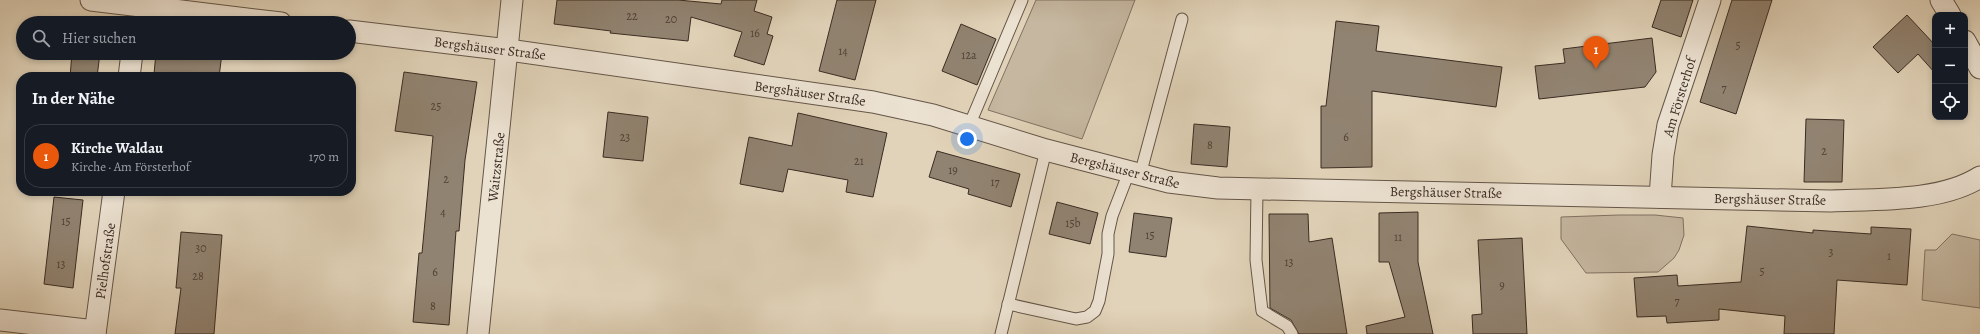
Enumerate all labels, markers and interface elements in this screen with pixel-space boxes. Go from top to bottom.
house number: 22 [626,8,638,24]
house number: 20 [665,11,677,27]
map controls [1932,12,1968,120]
button: + [1932,12,1968,48]
search box [16,16,356,60]
house number: 16 [750,25,760,41]
icon: search [30,27,52,49]
text: Hier suchen [62,28,136,48]
street label: Bergshäuser Straße [433,32,547,65]
pin: 1 [1583,36,1609,69]
house number: 5 [1735,37,1741,53]
house number: 14 [838,43,848,59]
house number: 12a [961,47,977,63]
button: − [1932,48,1968,84]
street label: Am Försterhof [1658,53,1701,140]
street label: Bergshäuser Straße [753,76,867,111]
house number: 7 [1721,80,1727,96]
button: locate [1932,84,1968,120]
text: In der Nähe [32,87,115,110]
house number: 25 [431,98,441,114]
house number: 23 [620,129,630,145]
your location [957,129,977,149]
house number: 6 [1343,129,1349,145]
street label: Waitzstraße [483,131,510,204]
house number: 8 [1207,137,1213,153]
text: Kirche Waldau [71,138,163,158]
house number: 2 [1821,143,1827,159]
text: 1 [44,148,48,165]
text: 170 m [309,148,339,165]
street label: Bergshäuser Straße [1068,148,1182,193]
house number: 21 [854,153,864,169]
text: Kirche · Am Försterhof [71,158,190,175]
house number: 19 [948,162,958,178]
house number: 2 [443,171,449,187]
house number: 17 [990,174,1001,190]
street label: Bergshäuser Straße [1390,182,1502,203]
street label: Bergshäuser Straße [1714,189,1826,210]
house number: 4 [440,204,446,220]
house number: 15 [61,213,71,229]
house number: 15b [1065,215,1081,231]
street label: Pielhofstraße [91,222,120,300]
house number: 15 [1145,227,1155,243]
house number: 11 [1394,229,1402,245]
house number: 30 [195,240,207,256]
house number: 3 [1829,244,1834,260]
house number: 1 [1887,248,1891,264]
house number: 13 [1284,254,1294,270]
house number: 13 [56,256,66,272]
house number: 5 [1759,263,1765,279]
house number: 6 [432,264,438,280]
house number: 28 [192,268,204,284]
house number: 9 [1499,277,1505,293]
house number: 7 [1674,293,1680,309]
house number: 8 [430,298,436,314]

